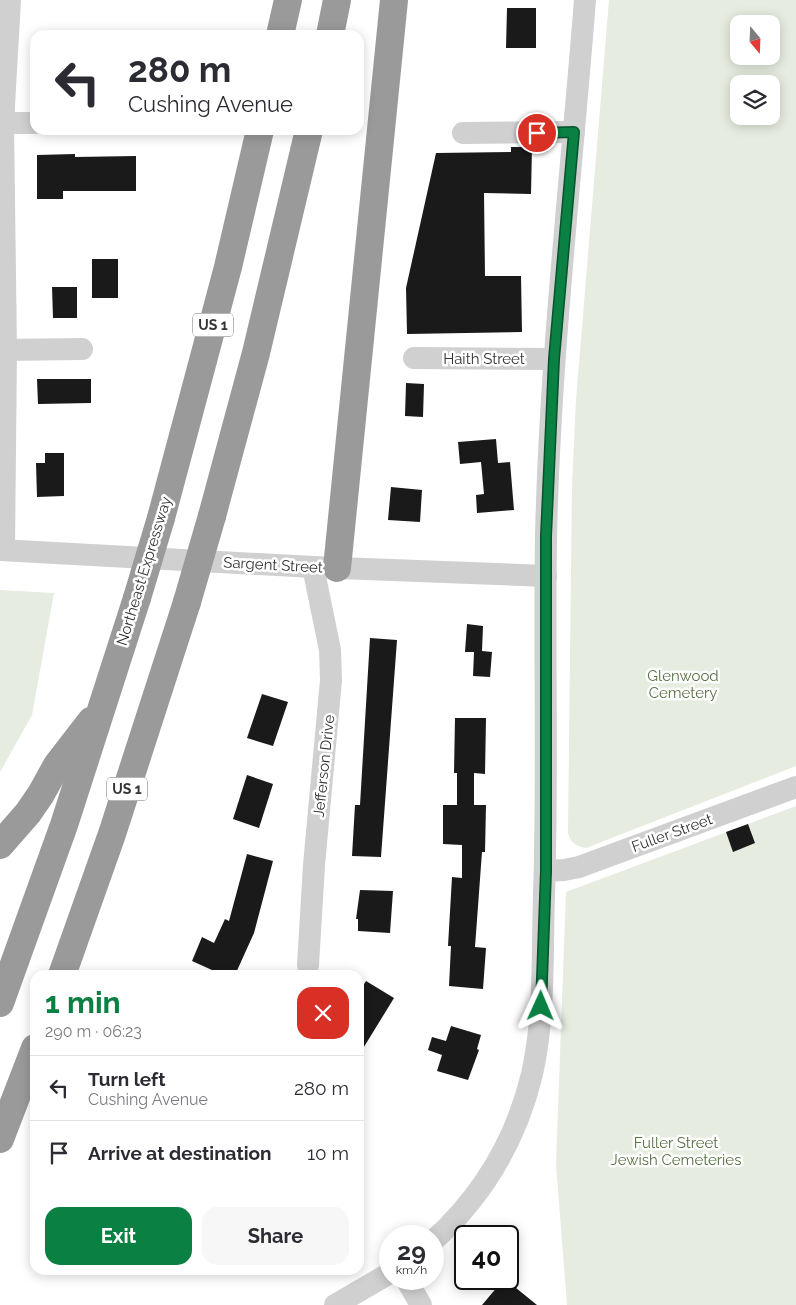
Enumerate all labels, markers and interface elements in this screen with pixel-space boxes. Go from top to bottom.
north arrow [730,15,780,65]
map controls [730,15,780,125]
text: 280 m [128,49,231,90]
icon: left [45,50,110,115]
button: layers [730,75,780,125]
text: Cushing Avenue [128,91,293,117]
pin [516,112,558,154]
icon: arrive [523,119,551,147]
road number: US 1 [193,314,233,336]
street label: Haith Street [443,350,525,368]
street label: Northeast Expressway [113,494,175,648]
street label: Sargent Street [223,553,323,577]
park label: Glenwood Cemetery [647,667,719,702]
street label: Jefferson Drive [310,714,338,818]
road number: US 1 [107,778,147,801]
street label: Fuller Street [629,810,715,856]
position arrow [514,979,566,1031]
text: 1 min [45,985,121,1020]
button: close [297,987,349,1039]
text: 290 m · 06:23 [45,1022,142,1041]
text: Turn left [88,1068,165,1090]
icon: left [45,1074,73,1102]
text: 280 m [294,1077,349,1099]
text: Cushing Avenue [88,1090,208,1109]
park label: Fuller Street Jewish Cemeteries [611,1134,741,1169]
icon: arrive [45,1139,73,1167]
text: Arrive at destination [88,1142,272,1164]
text: 10 m [307,1142,349,1164]
button: Exit [45,1207,192,1265]
button: Share [202,1207,349,1265]
speed limit sign: 40 [454,1225,519,1290]
text: 29 [397,1236,426,1266]
text: km/h [396,1263,427,1277]

